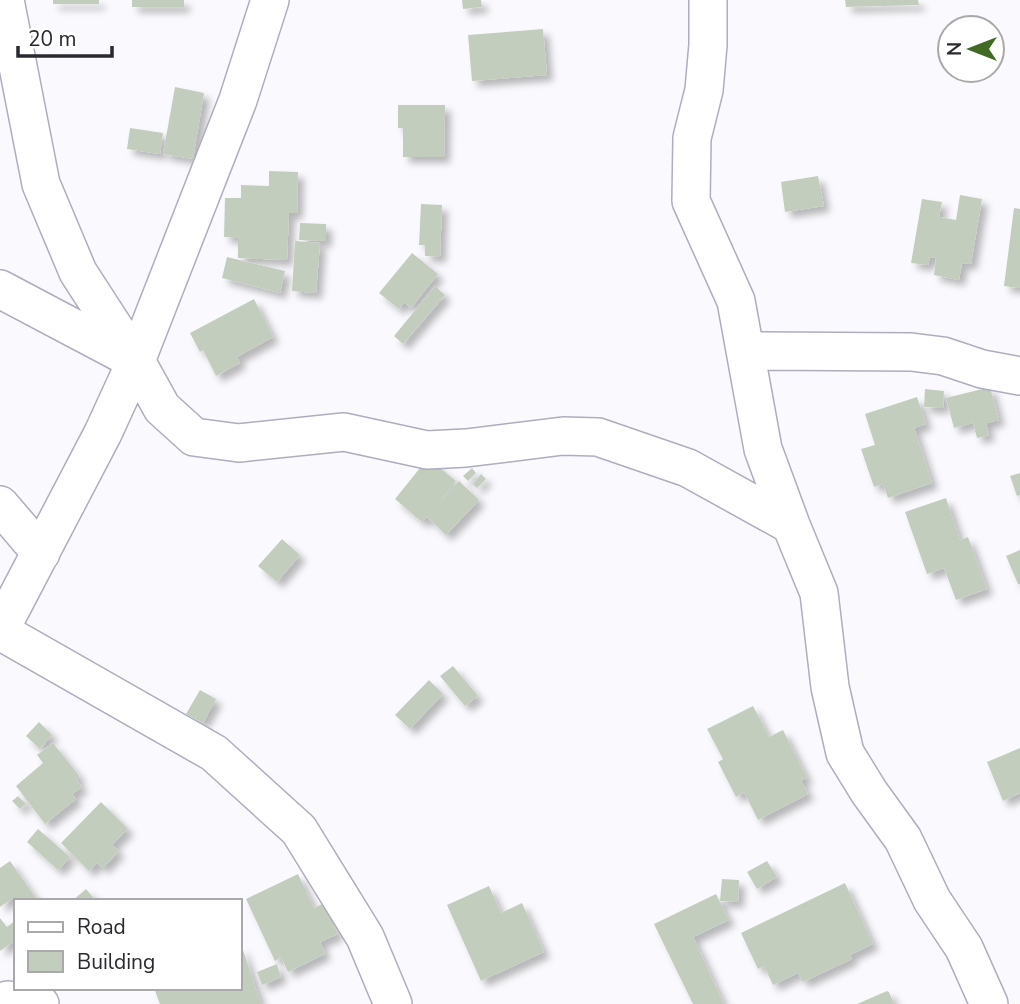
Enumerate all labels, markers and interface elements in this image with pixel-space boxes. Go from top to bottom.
scale bar [18,14,112,58]
north arrow [936,14,1006,84]
text: 20 m [28,25,77,53]
text: N [942,42,968,56]
legend [14,899,242,990]
text: Road [77,913,126,941]
text: Building [77,948,155,976]

